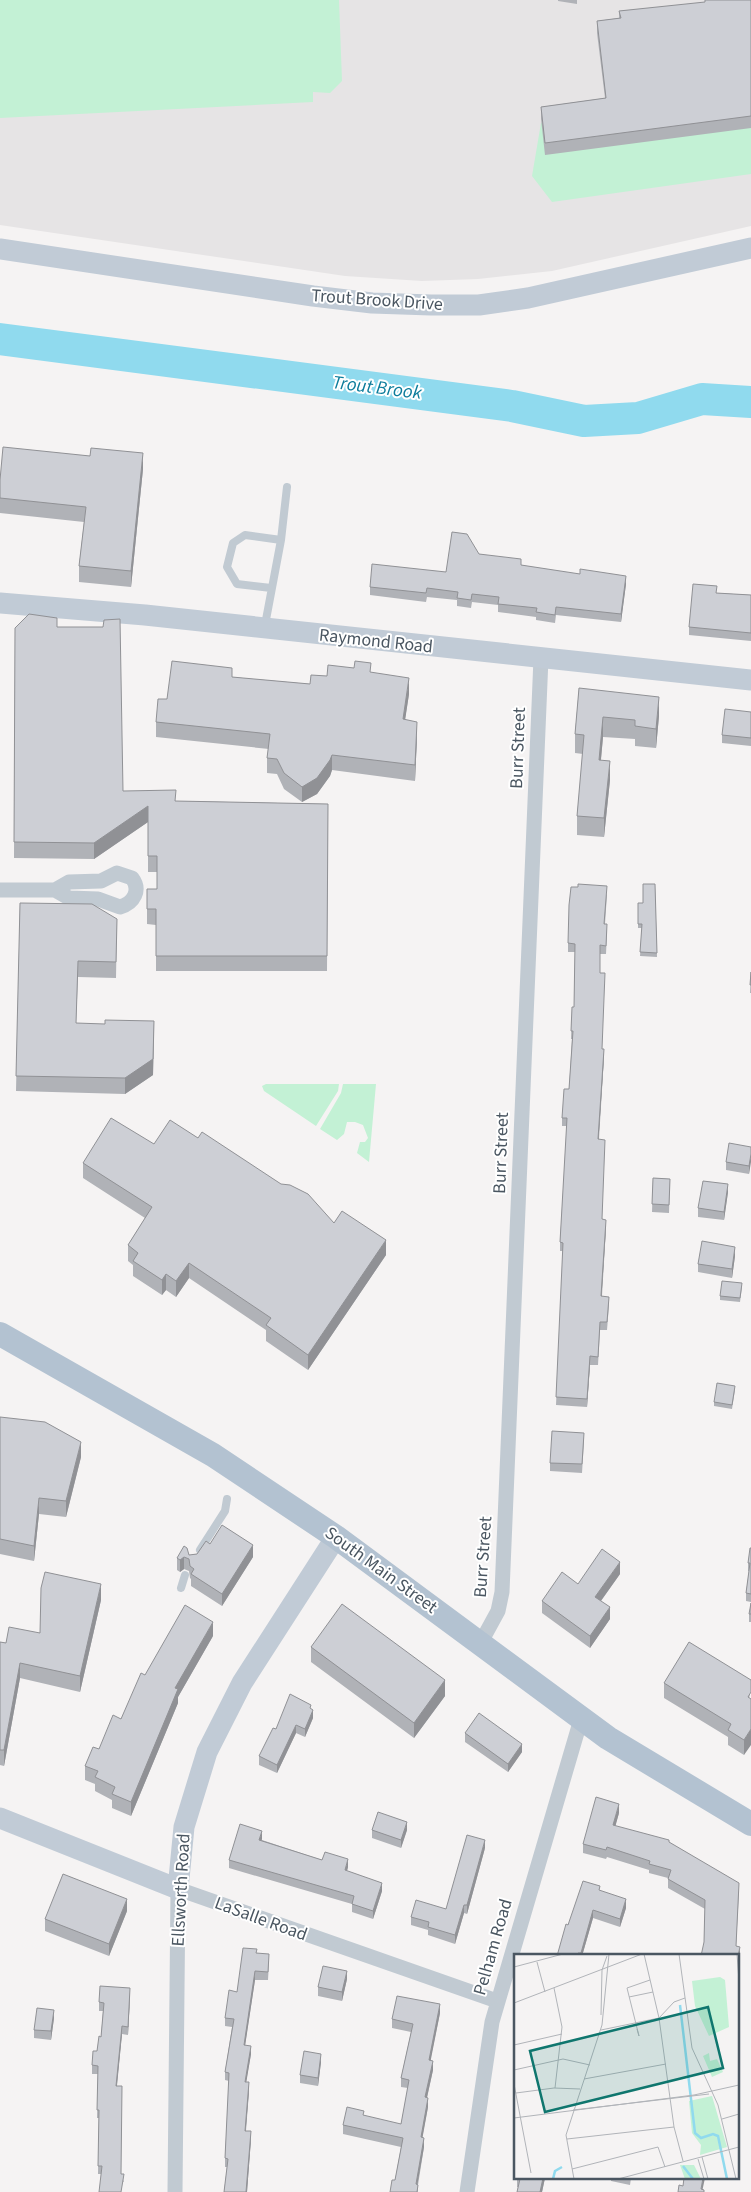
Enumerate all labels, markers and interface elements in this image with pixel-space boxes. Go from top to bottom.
street label: Trout Brook Drive [310,283,444,317]
water label: Trout Brook [331,369,424,407]
street label: Raymond Road [318,623,434,659]
street label: Burr Street [504,707,532,789]
street label: Burr Street [487,1112,515,1194]
street label: Burr Street [468,1515,498,1599]
street label: South Main Street [320,1521,442,1619]
street label: Ellsworth Road [166,1833,196,1947]
street label: LaSalle Road [211,1891,311,1947]
street label: Pelham Road [467,1896,519,1998]
inset map [514,1954,738,2180]

